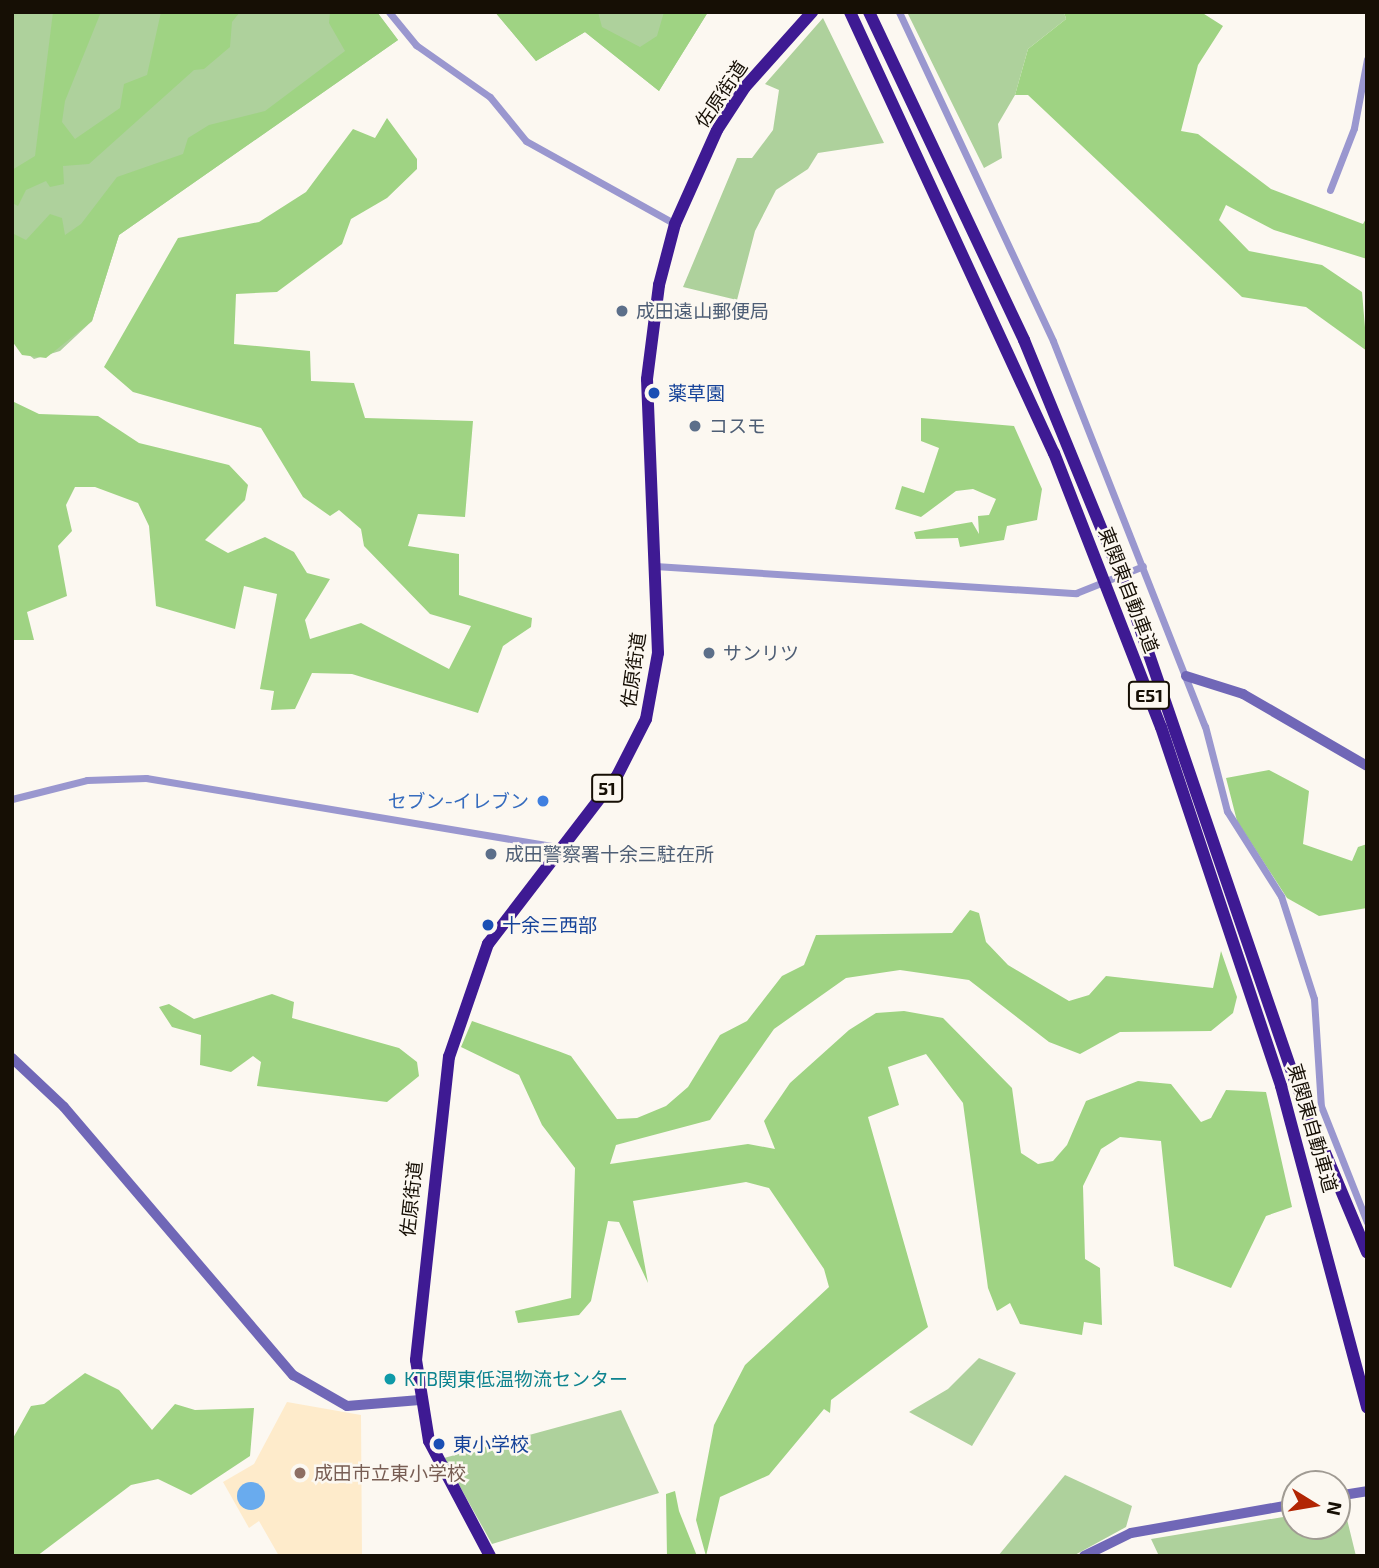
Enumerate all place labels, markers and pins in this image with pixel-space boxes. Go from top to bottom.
place label: 成田遠山郵便局 [636,300,769,322]
marker: 成田遠山郵便局 [614,303,630,319]
place label: 薬草園 [668,382,725,404]
marker: 薬草園 [646,385,662,401]
place label: コスモ [709,415,766,437]
marker: コスモ [687,418,703,434]
place label: サンリツ [723,642,799,664]
marker: サンリツ [701,645,717,661]
place label: セブン-イレブン [387,790,529,812]
marker: セブン-イレブン [535,793,551,809]
place label: 成田警察署十余三駐在所 [505,843,714,865]
marker: 成田警察署十余三駐在所 [483,846,499,862]
place label: 十余三西部 [502,914,597,936]
marker: 十余三西部 [480,917,496,933]
place label: KTB関東低温物流センター [404,1368,628,1390]
marker: KTB関東低温物流センター [382,1371,398,1387]
place label: 東小学校 [453,1433,529,1455]
marker: 東小学校 [431,1436,447,1452]
place label: 成田市立東小学校 [314,1462,466,1484]
marker: 成田市立東小学校 [292,1465,308,1481]

